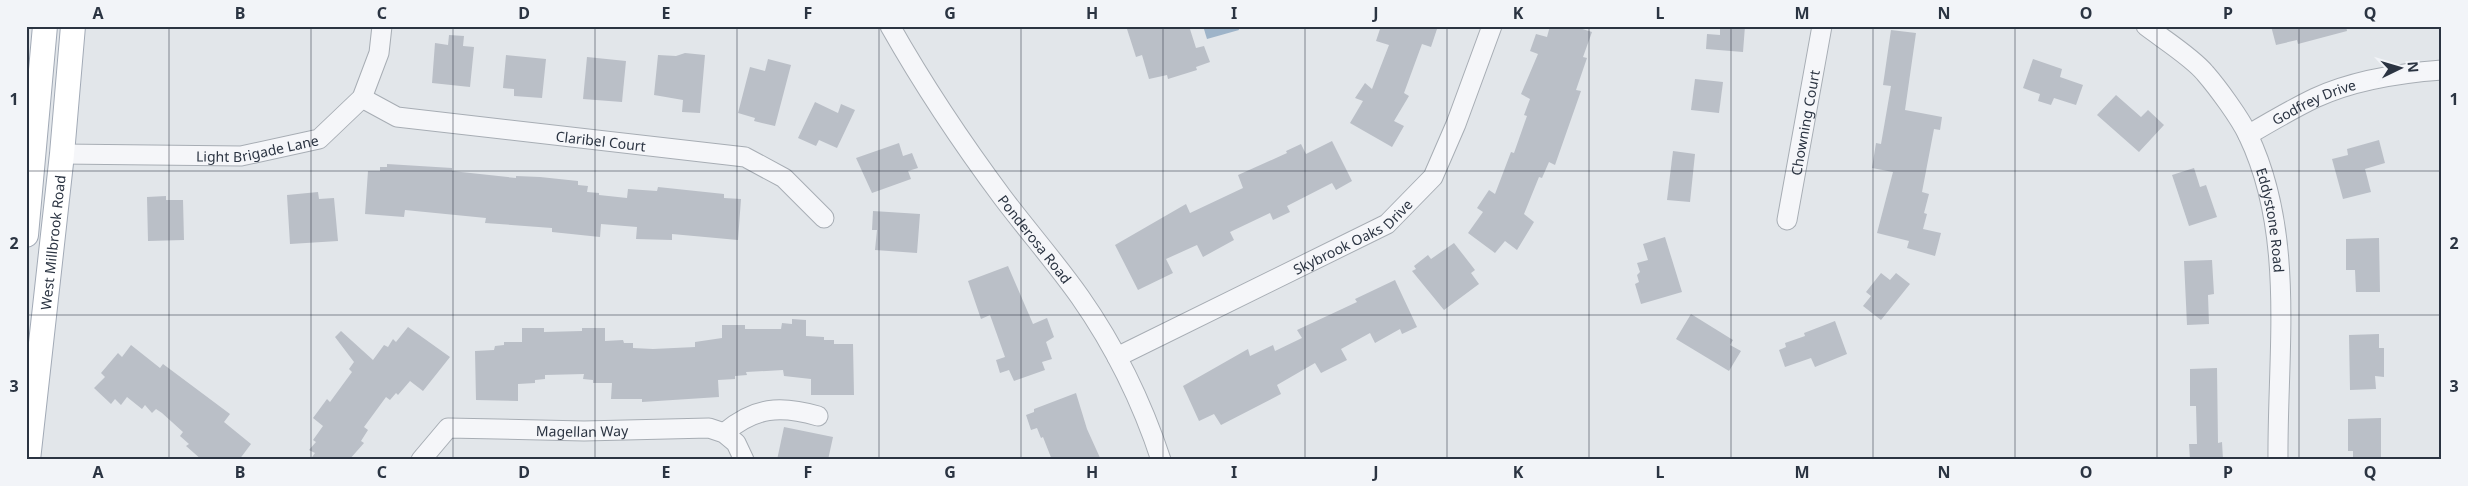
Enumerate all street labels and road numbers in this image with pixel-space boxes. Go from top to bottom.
street label: Chowning Court [1786,68,1823,177]
street label: Godfrey Drive [2268,74,2358,129]
street label: Claribel Court [555,126,647,155]
street label: Light Brigade Lane [196,130,320,166]
street label: Eddystone Road [2252,165,2289,273]
street label: West Millbrook Road [35,174,69,311]
street label: Ponderosa Road [994,191,1076,287]
street label: Skybrook Oaks Drive [1290,194,1416,278]
street label: Magellan Way [536,420,629,441]

